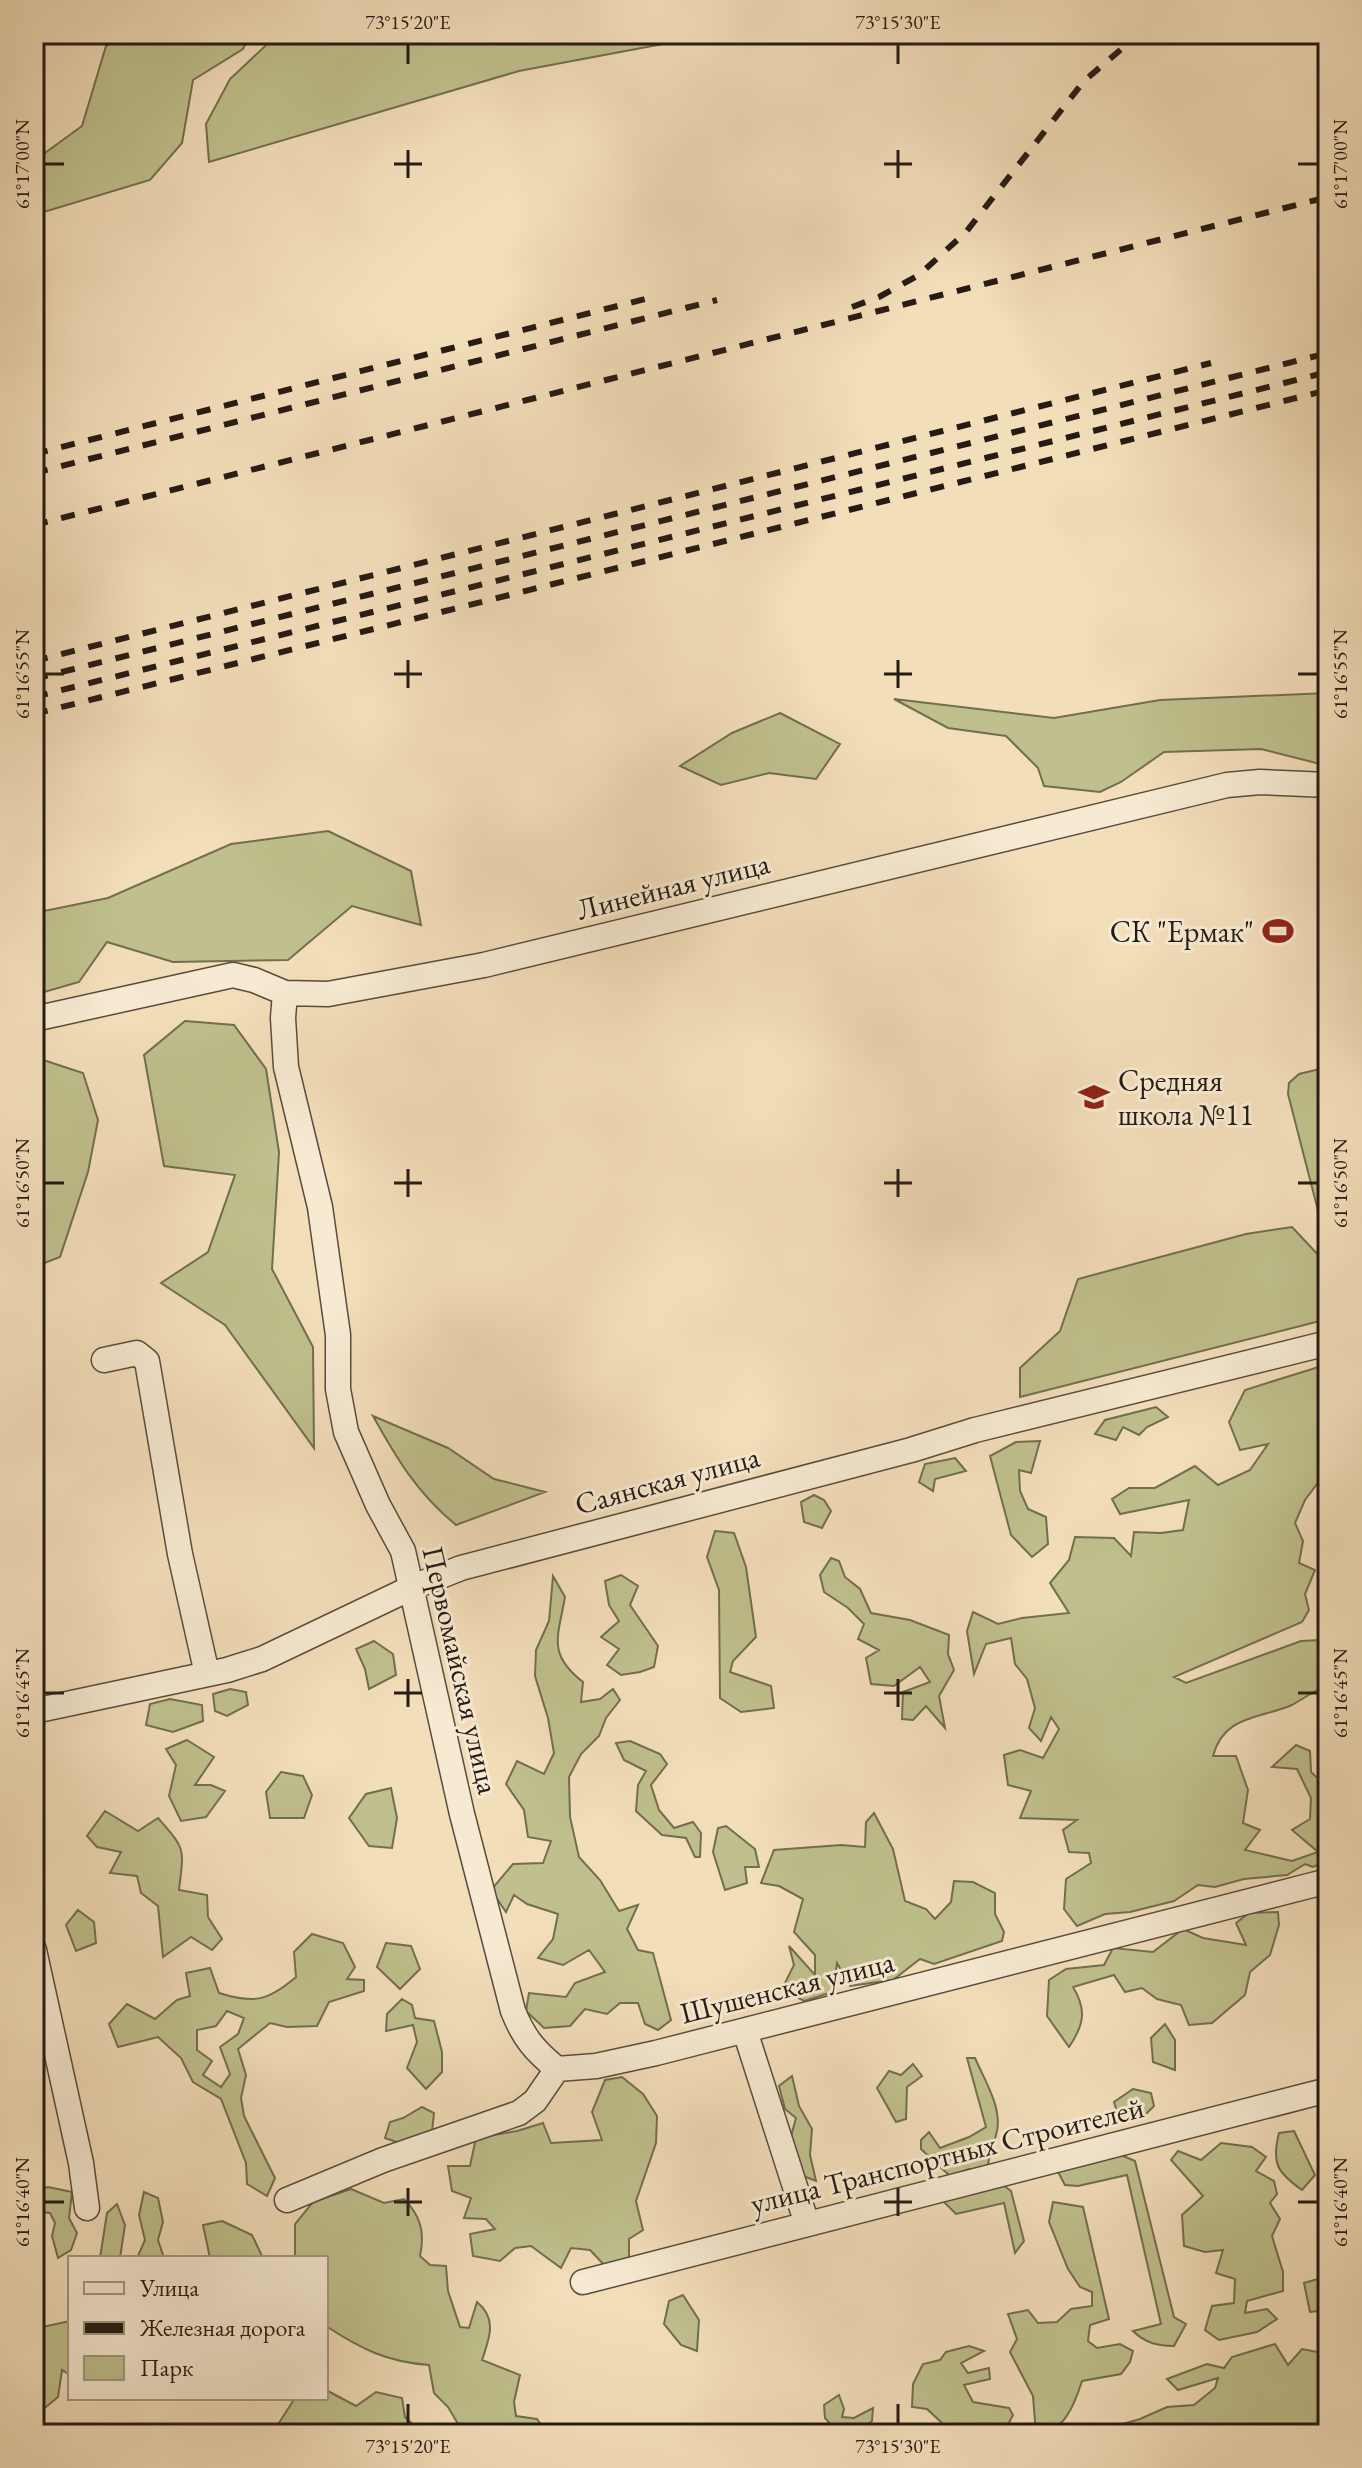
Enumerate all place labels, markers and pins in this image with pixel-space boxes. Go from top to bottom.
place label: СК "Ермак" [1110,912,1254,951]
sports icon: СК "Ермак" [1261,914,1295,948]
place label: Средняя школа №11 [1118,1061,1254,1134]
school or university icon: Средняя школа №11 [1077,1080,1111,1114]

